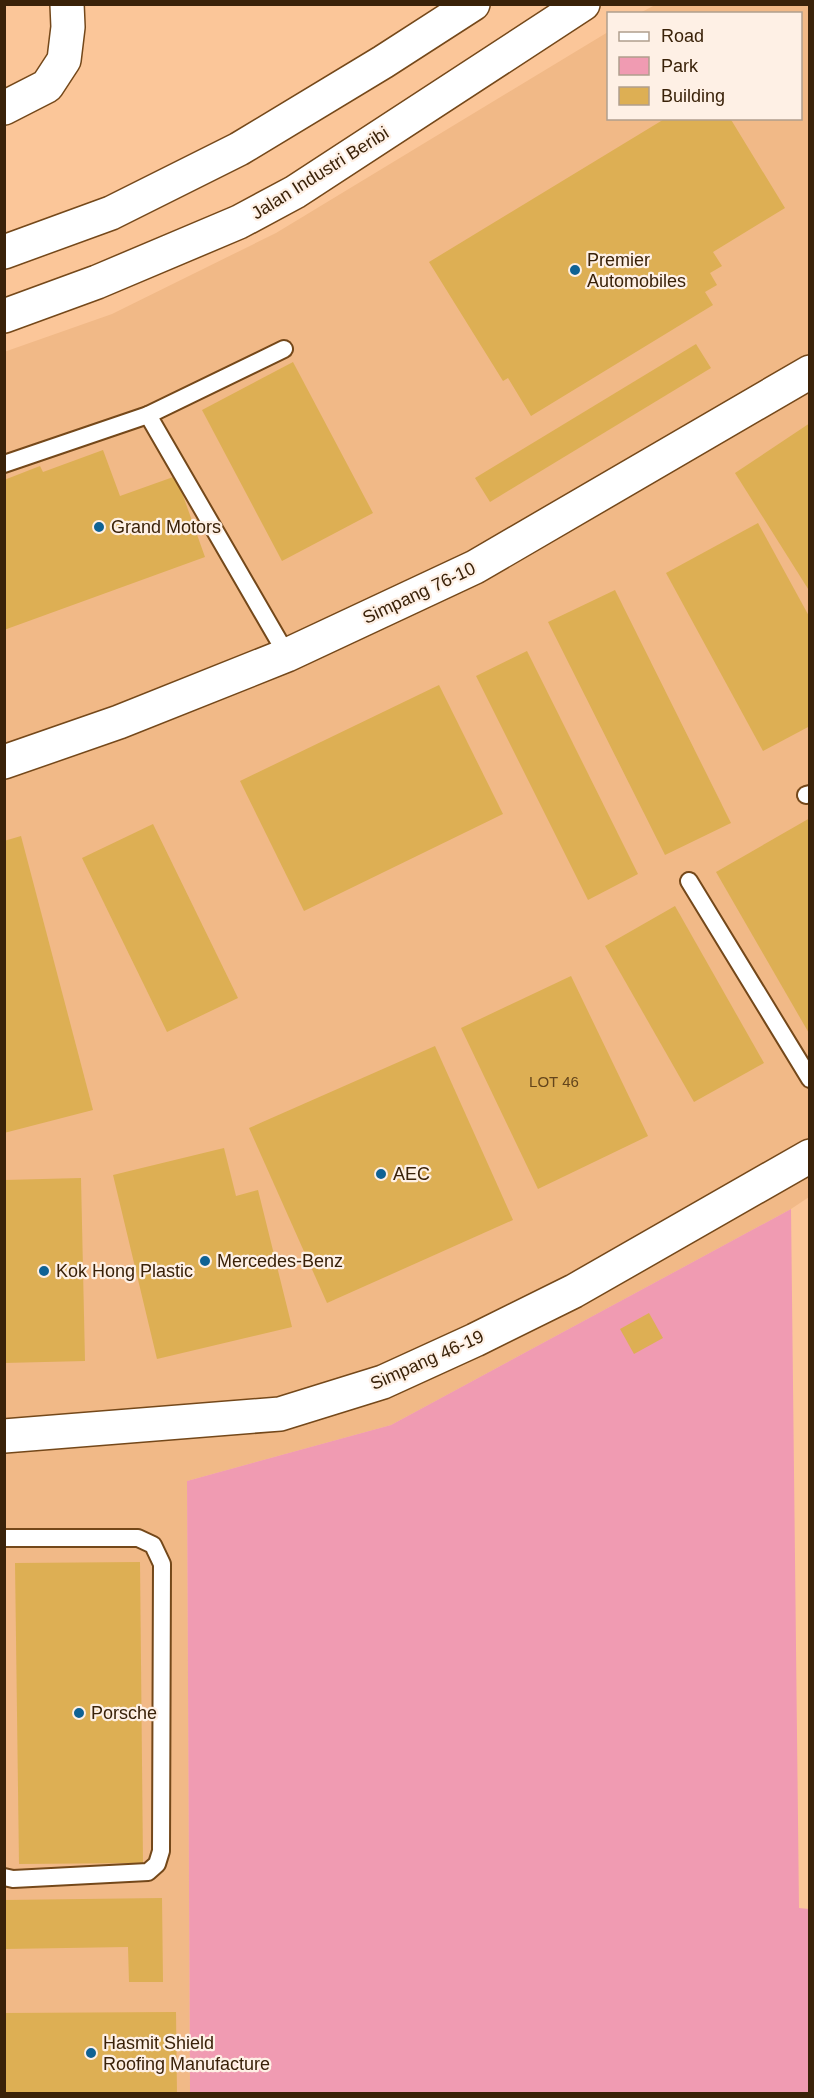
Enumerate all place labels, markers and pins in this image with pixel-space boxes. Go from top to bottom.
place label: Premier Automobiles [587,250,686,291]
marker: Premier Automobiles [568,263,582,277]
place label: Grand Motors [111,517,221,537]
marker: Grand Motors [92,520,106,534]
place label: AEC [393,1164,430,1184]
marker: AEC [374,1167,388,1181]
place label: Mercedes-Benz [217,1251,343,1271]
marker: Mercedes-Benz [198,1254,212,1268]
place label: Kok Hong Plastic [56,1261,193,1281]
marker: Kok Hong Plastic [37,1264,51,1278]
place label: Porsche [91,1703,157,1723]
marker: Porsche [72,1706,86,1720]
place label: Hasmit Shield Roofing Manufacture [103,2033,270,2074]
marker: Hasmit Shield Roofing Manufacture [84,2046,98,2060]

